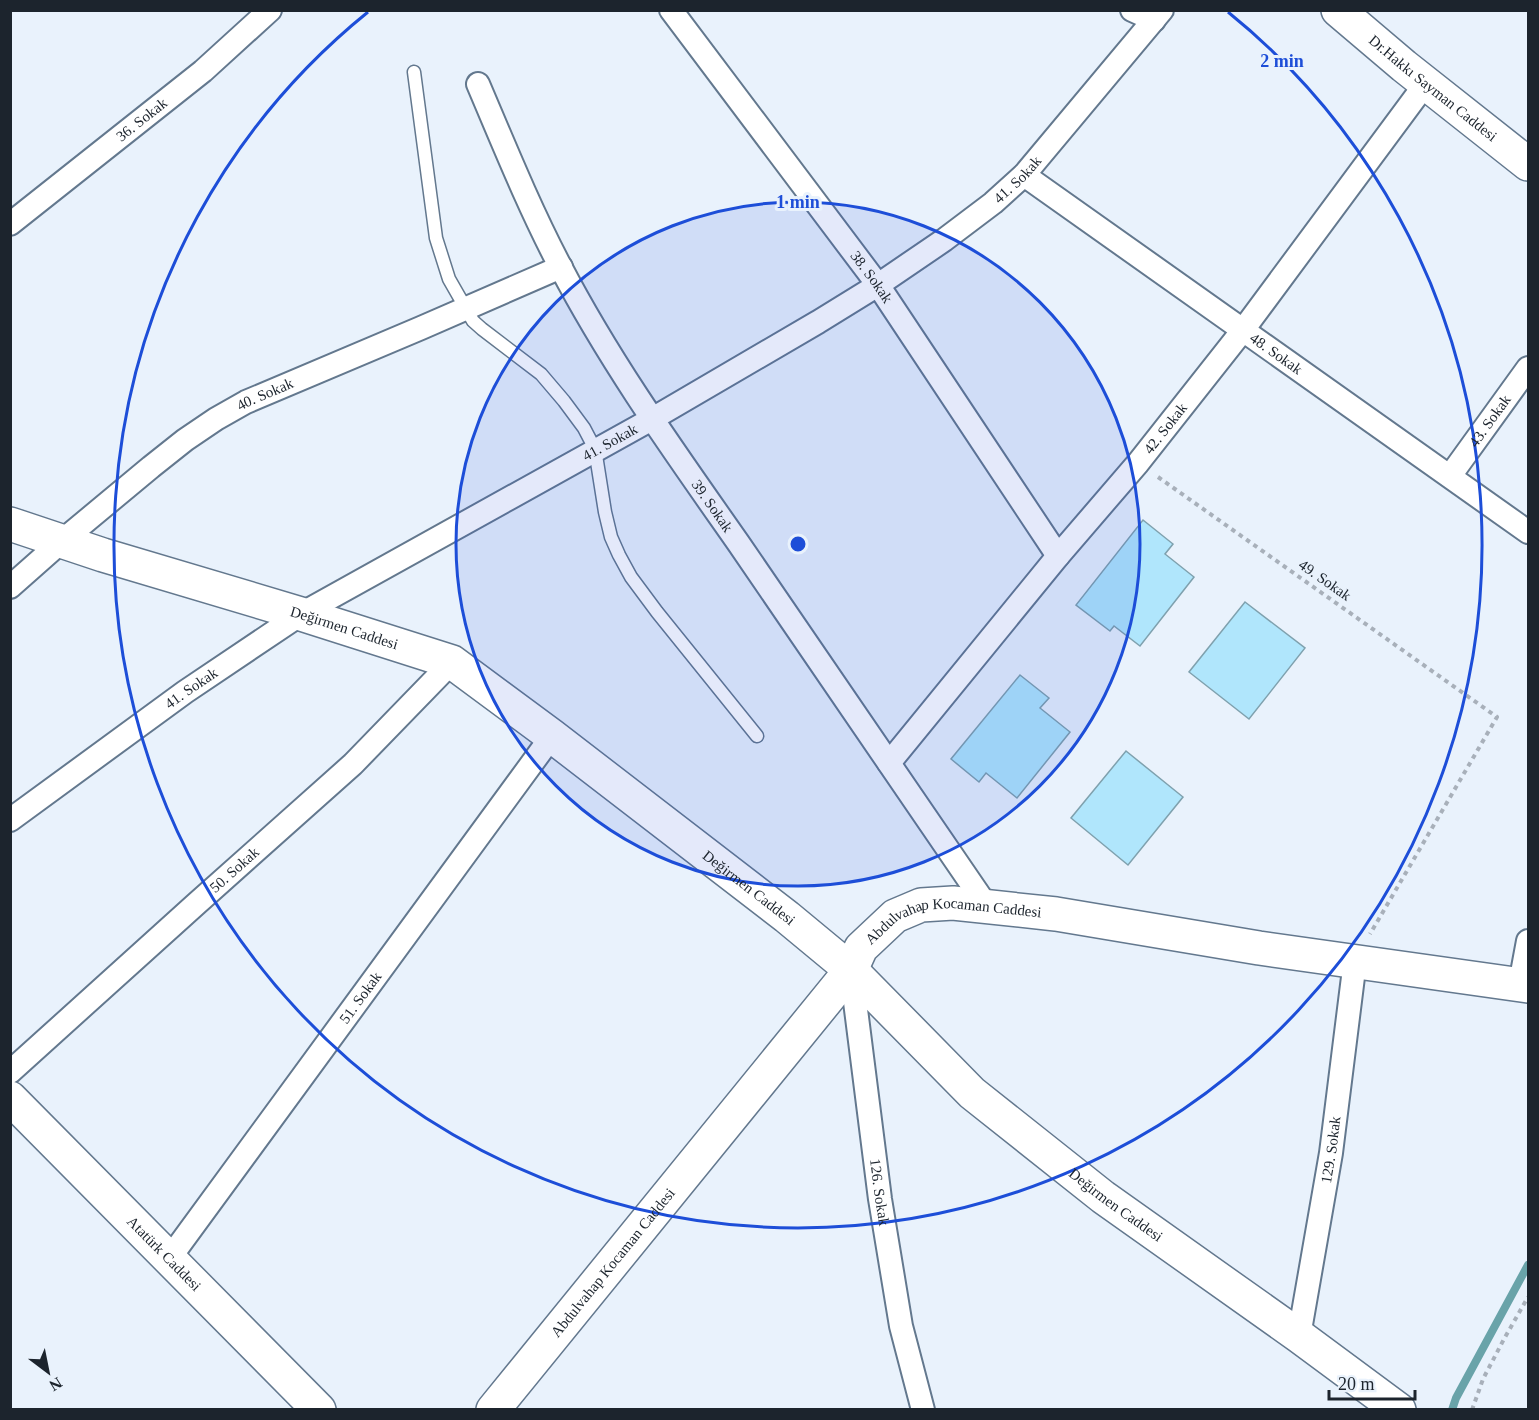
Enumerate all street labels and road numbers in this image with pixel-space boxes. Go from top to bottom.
street label: Dr.Hakkı Sayman Caddesi [1366,32,1500,144]
street label: 36. Sokak [113,94,171,145]
street label: 41. Sokak [990,153,1045,206]
street label: 38. Sokak [847,248,896,306]
street label: 48. Sokak [1247,330,1306,378]
street label: 40. Sokak [234,375,296,414]
street label: 43. Sokak [1466,391,1514,450]
street label: 42. Sokak [1140,399,1191,457]
street label: 41. Sokak [580,421,640,464]
street label: 39. Sokak [688,477,736,535]
street label: 49. Sokak [1296,556,1355,604]
street label: Değirmen Caddesi [288,603,400,652]
street label: 41. Sokak [162,664,221,712]
street label: 50. Sokak [207,844,262,896]
street label: Değirmen Caddesi [700,847,798,928]
street label: Abdulvahap Kocaman Caddesi [862,895,1042,948]
street label: 51. Sokak [336,968,385,1027]
street label: 129. Sokak [1318,1115,1344,1184]
street label: 126. Sokak [867,1158,892,1227]
street label: Değirmen Caddesi [1066,1165,1166,1245]
street label: Abdulvahap Kocaman Caddesi [548,1185,678,1340]
street label: Atatürk Caddesi [124,1213,204,1294]

